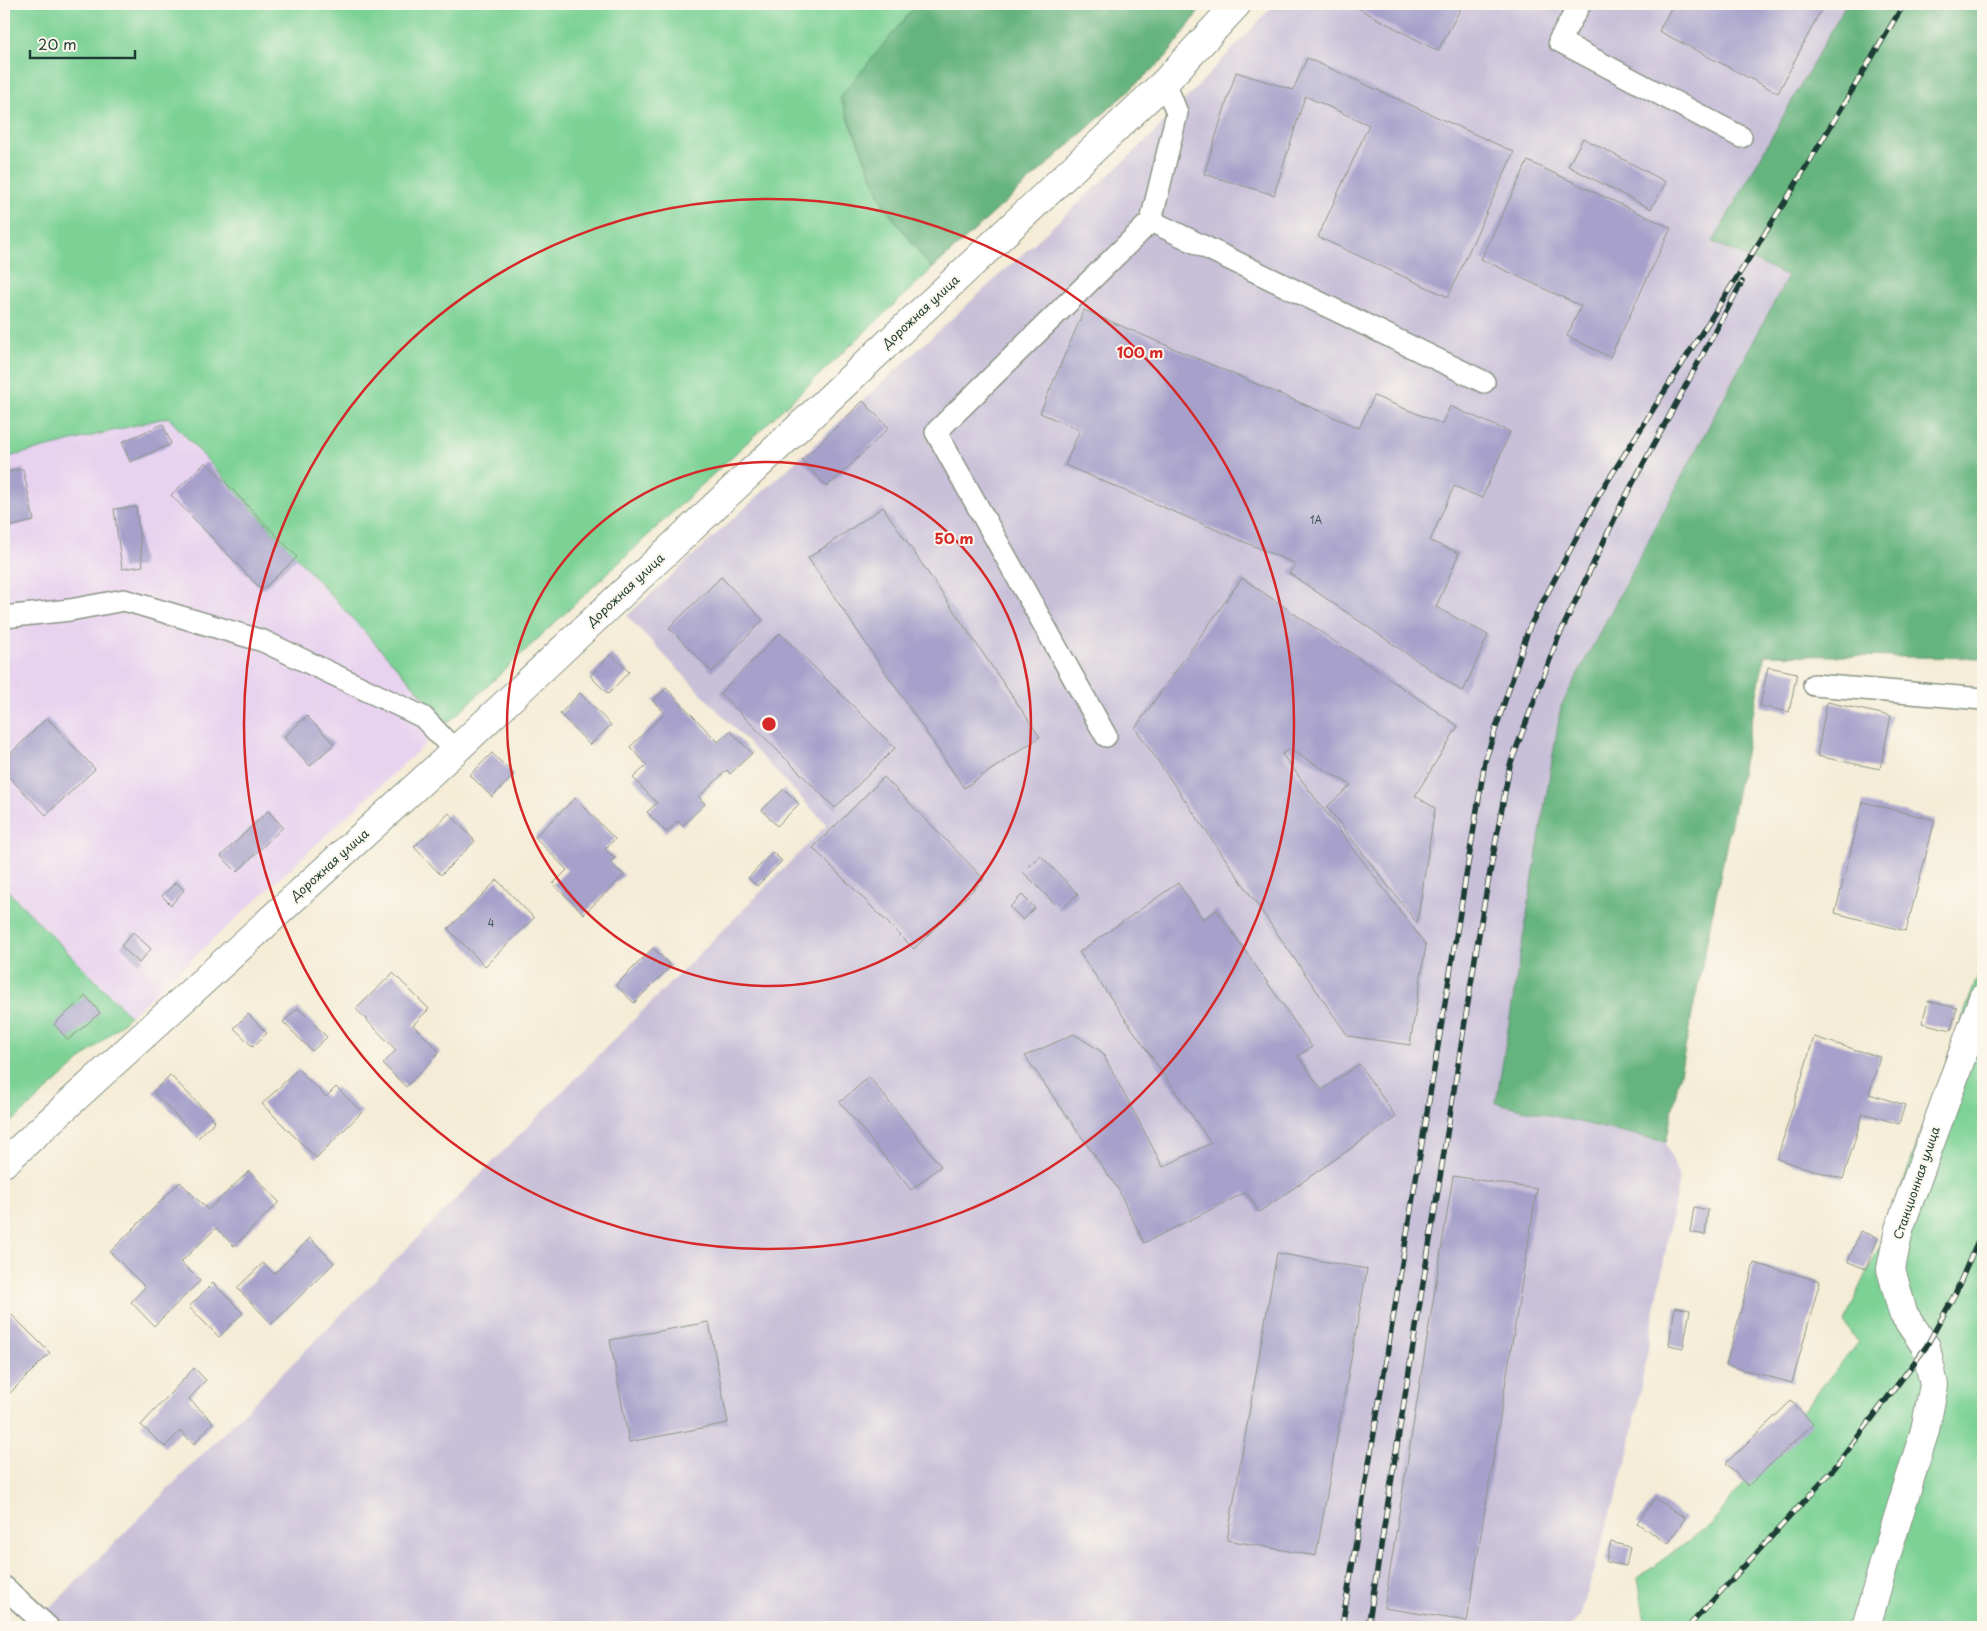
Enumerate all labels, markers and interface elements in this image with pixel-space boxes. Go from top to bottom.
scale bar [30,28,135,60]
text: 20 m [38,32,77,55]
street label: Дорожная улица [877,270,963,353]
text: 100 m [1117,340,1163,363]
house number: 1А [1310,512,1322,527]
text: 50 m [935,526,973,549]
street label: Дорожная улица [582,548,668,631]
centre of rings [760,715,778,733]
street label: Дорожная улица [285,824,373,905]
house number: 4 [488,915,495,930]
street label: Станционная улица [1888,1123,1944,1242]

